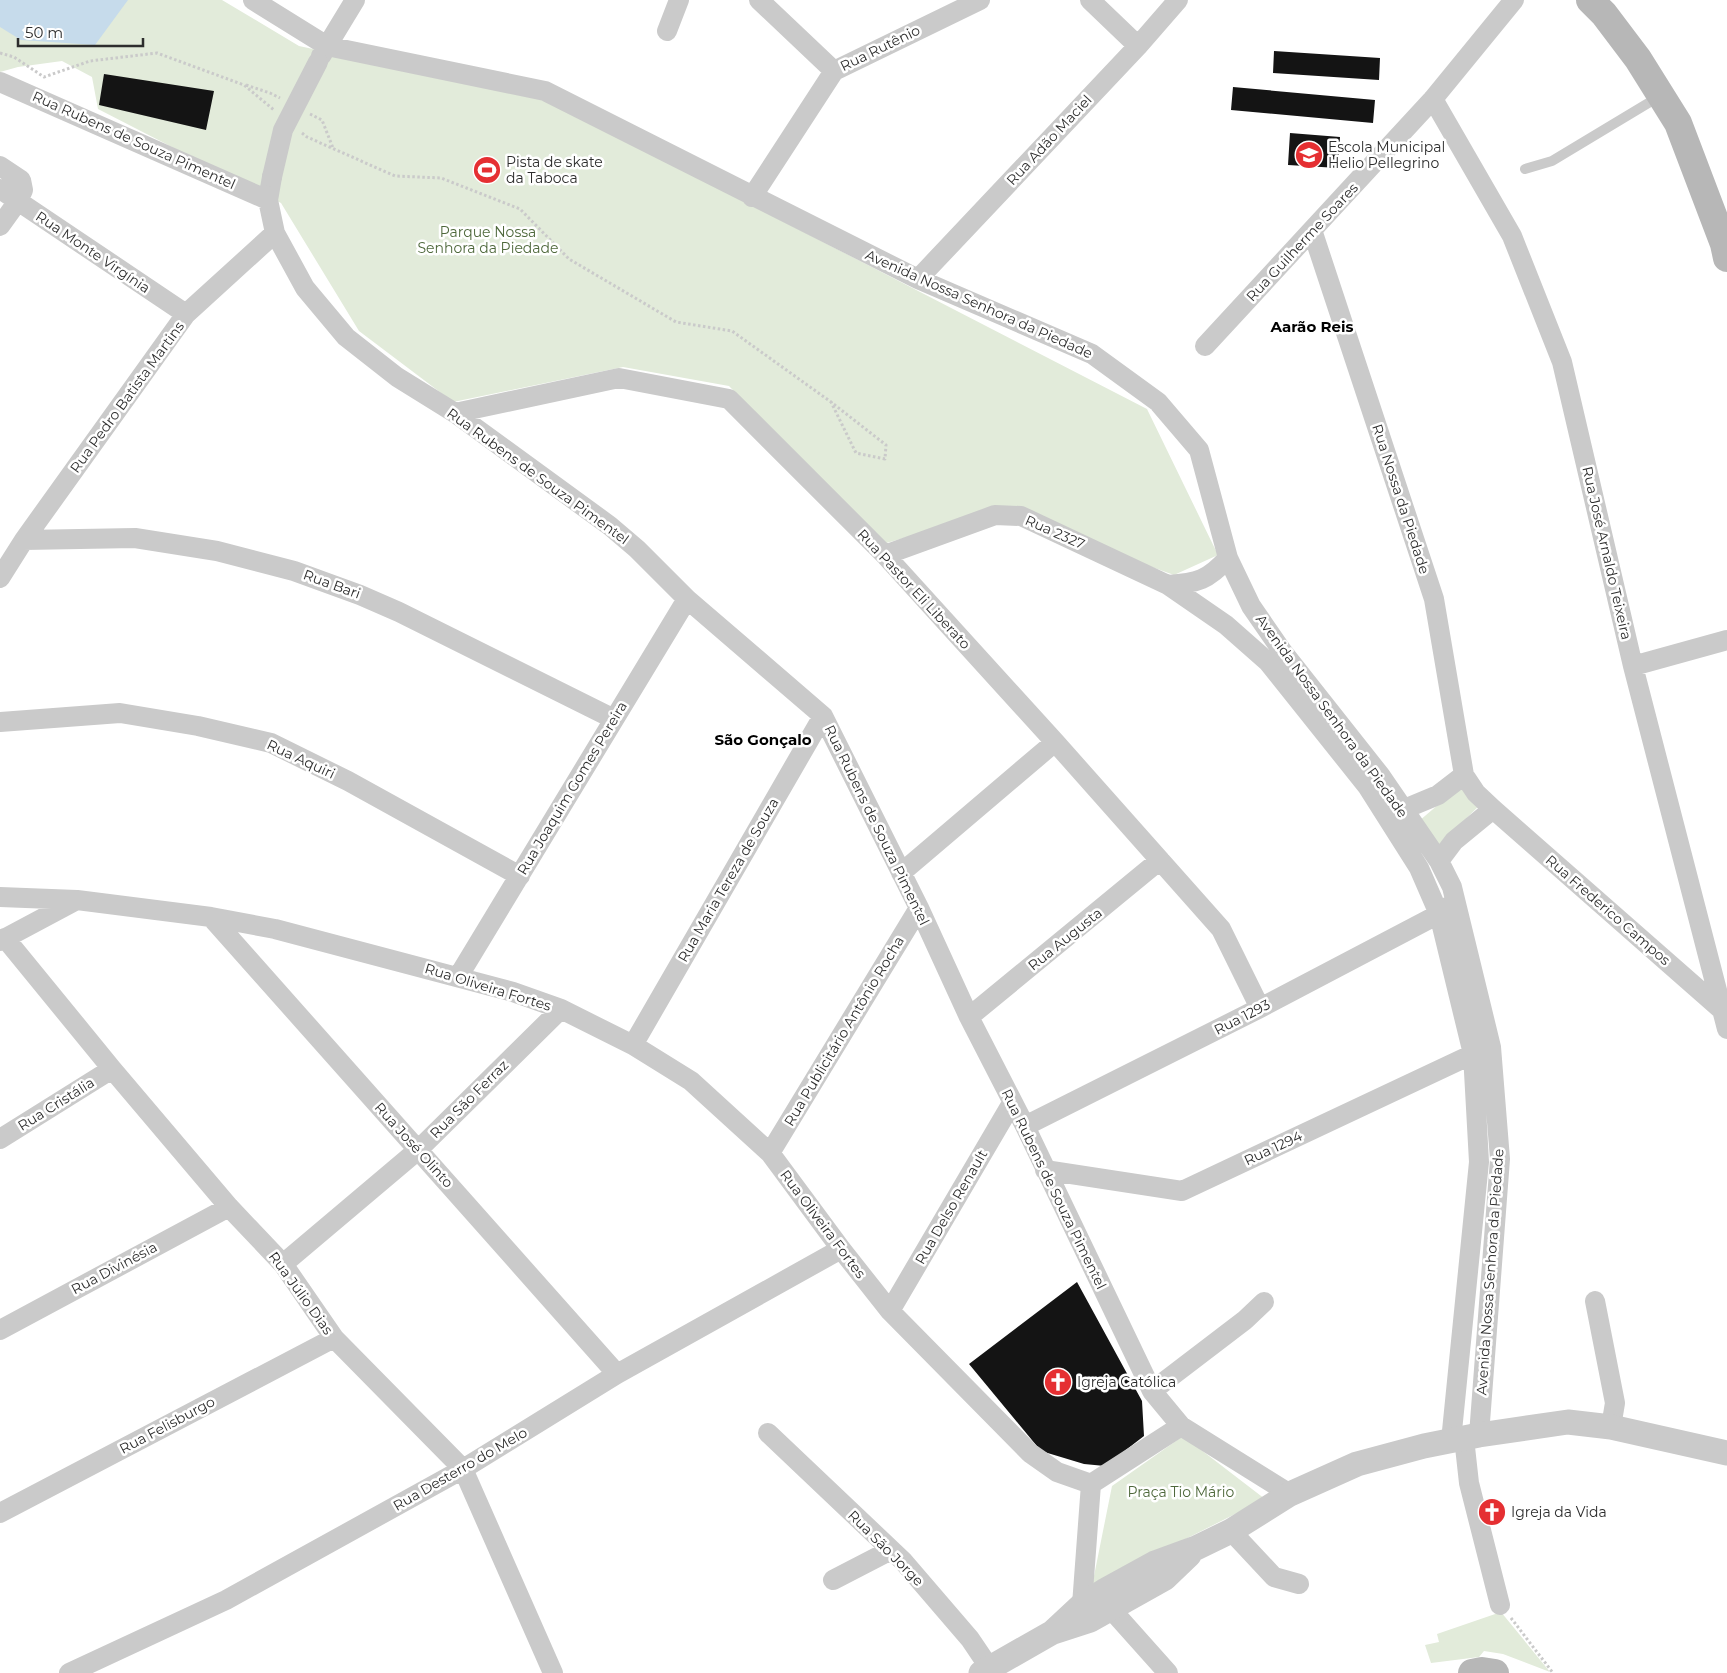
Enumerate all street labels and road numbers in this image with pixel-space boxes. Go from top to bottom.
street label: Rua Rutênio [837,21,923,75]
street label: Rua Rubens de Souza Pimentel [30,87,238,193]
street label: Rua Adão Maciel [1003,91,1095,189]
street label: Rua Guilherme Soares [1242,179,1362,305]
street label: Rua Monte Virgínia [32,207,154,297]
street label: Avenida Nossa Senhora da Piedade [862,246,1096,362]
street label: Rua Pedro Batista Martins [66,318,188,476]
street label: Rua Rubens de Souza Pimentel [443,404,633,548]
street label: Rua Nossa da Piedade [1368,422,1434,576]
street label: Rua José Arnaldo Teixeira [1578,465,1636,641]
street label: Rua 2327 [1022,511,1088,553]
street label: Rua Pastor Eli Liberato [854,525,975,653]
street label: Rua Bari [301,565,363,603]
street label: Avenida Nossa Senhora da Piedade [1252,611,1412,821]
street label: Rua Joaquim Gomes Pereira [513,698,631,878]
street label: Rua Rubens de Souza Pimentel [821,722,933,928]
street label: Rua Aquiri [264,735,338,783]
street label: Rua Maria Tereza de Souza [674,795,782,965]
street label: Rua Frederico Campos [1542,851,1674,969]
street label: Rua Augusta [1024,904,1106,974]
street label: Rua Publicitário Antônio Rocha [780,933,908,1129]
street label: Rua Oliveira Fortes [423,959,554,1015]
street label: Rua 1293 [1211,995,1273,1039]
street label: Rua São Ferraz [426,1056,512,1142]
street label: Rua Cristália [14,1073,98,1135]
street label: Rua Rubens de Souza Pimentel [998,1086,1110,1292]
street label: Rua José Olinto [371,1098,457,1192]
street label: Rua 1294 [1241,1126,1306,1169]
street label: Rua Delso Renault [911,1146,991,1268]
street label: Avenida Nossa Senhora da Piedade [1472,1148,1508,1396]
street label: Rua Oliveira Fortes [776,1166,870,1282]
street label: Rua Divinésia [68,1238,160,1298]
street label: Rua Júlio Dias [265,1248,337,1338]
street label: Rua Felisburgo [116,1392,218,1458]
street label: Rua Desterro do Melo [390,1423,530,1515]
street label: Rua São Jorge [844,1506,928,1590]

